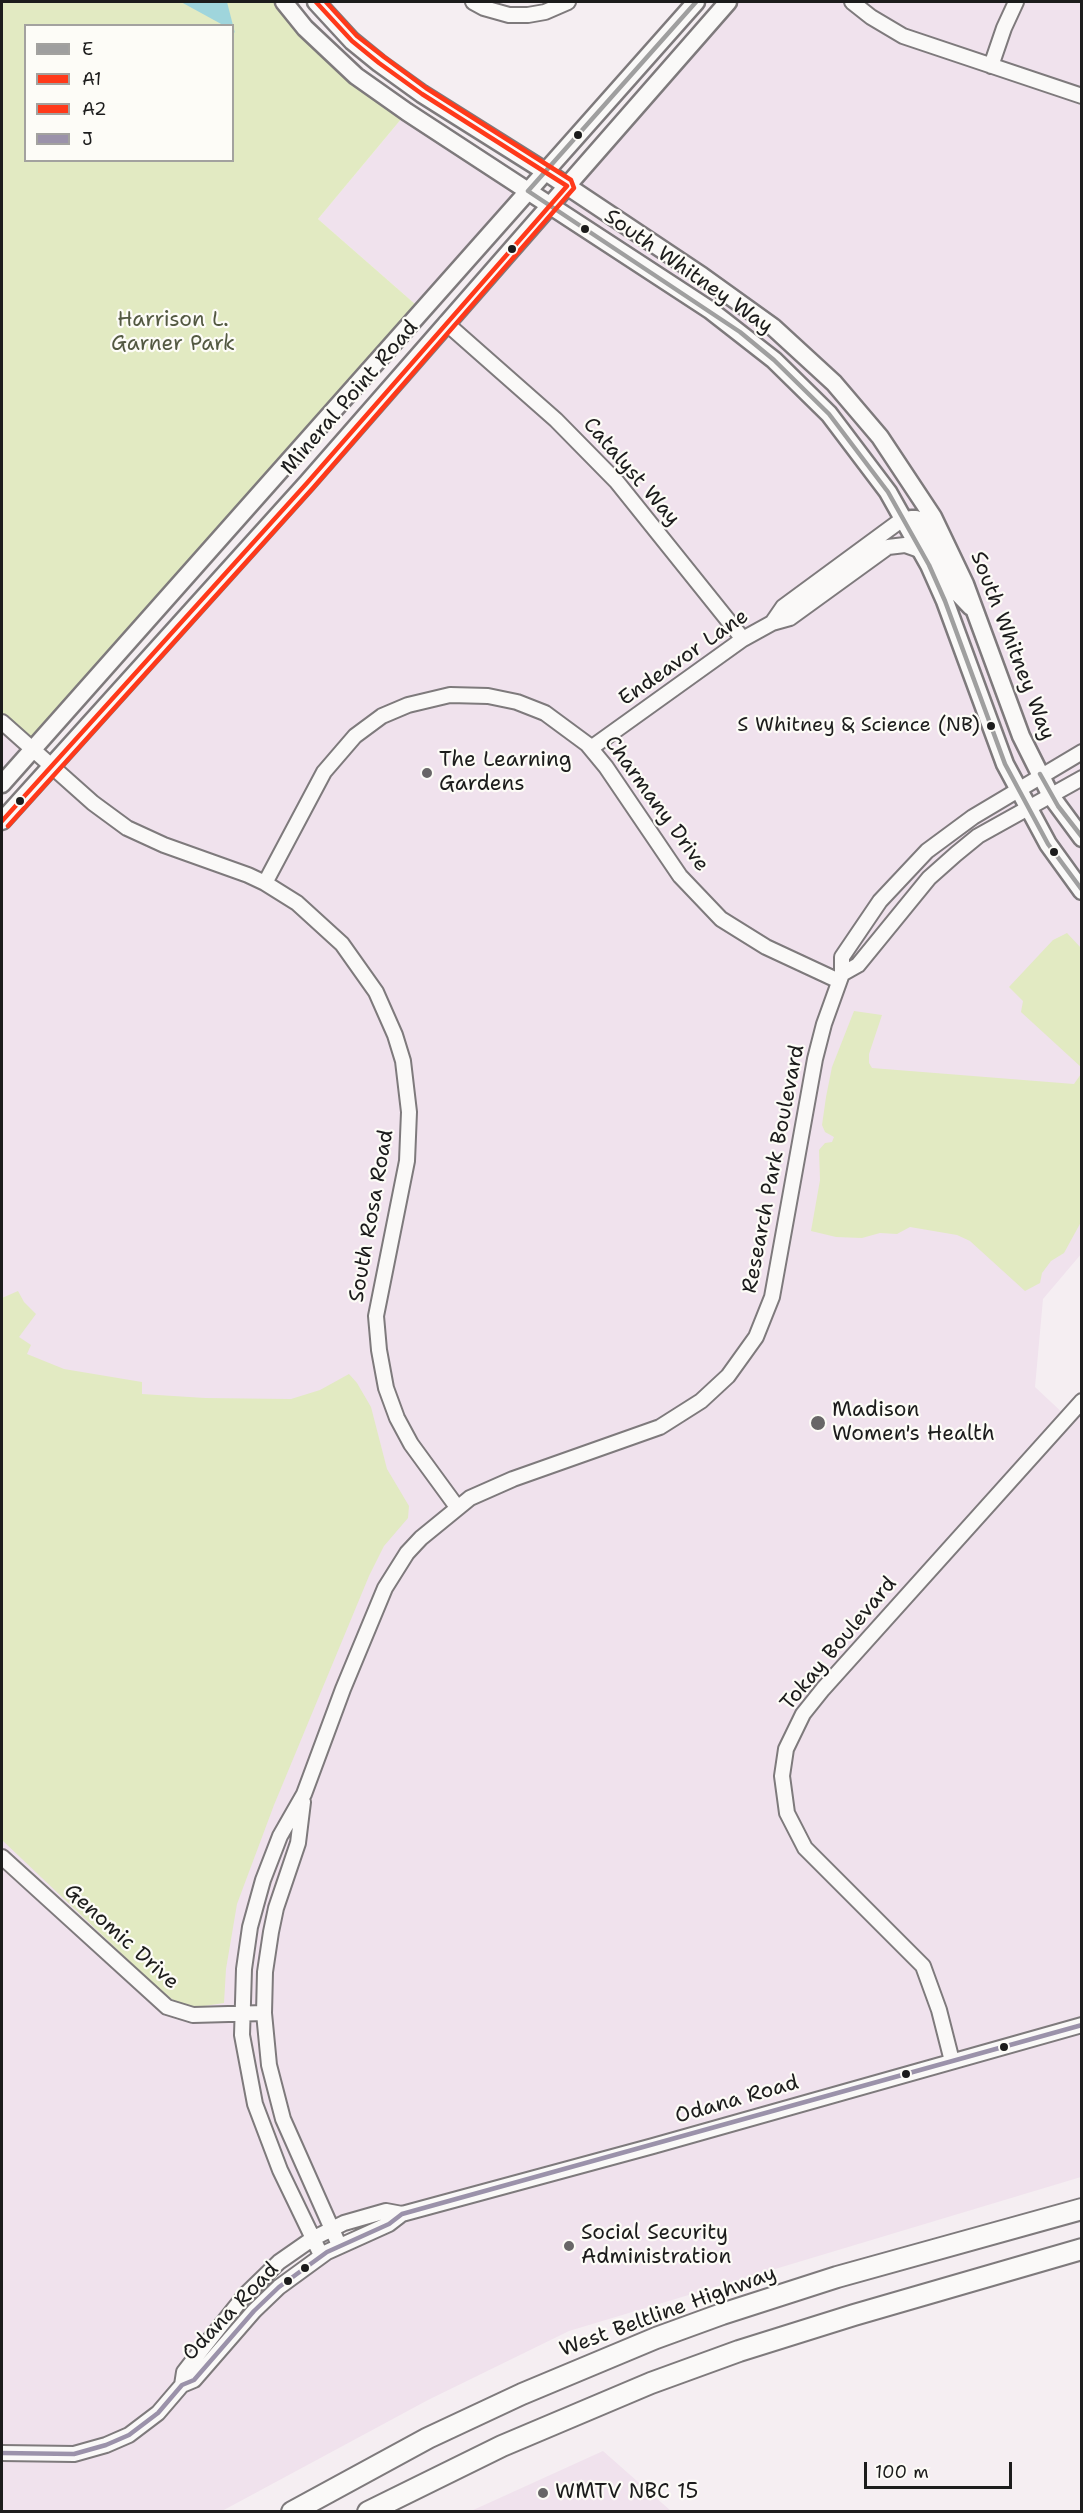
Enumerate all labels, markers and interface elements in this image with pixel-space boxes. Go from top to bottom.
legend [24,24,234,162]
text: E [82,37,93,61]
text: A1 [82,67,102,91]
text: A2 [82,97,107,121]
text: J [82,127,93,151]
unlabelled marker [572,129,584,141]
street label: South Whitney Way [599,204,777,340]
unlabelled marker [579,223,591,235]
unlabelled marker [506,243,518,255]
park label: Harrison L. Garner Park [111,308,235,358]
street label: Mineral Point Road [276,316,424,480]
street label: Catalyst Way [577,413,685,531]
street label: South Whitney Way [964,548,1060,744]
street label: Endeavor Lane [614,604,754,712]
place label: S Whitney & Science (NB) [737,714,980,738]
marker: S Whitney & Science (NB) [985,720,997,732]
street label: Charmany Drive [598,731,714,877]
place label: The Learning Gardens [439,748,572,798]
marker: The Learning Gardens [420,766,434,780]
unlabelled marker [14,795,26,807]
unlabelled marker [1048,846,1060,858]
street label: Research Park Boulevard [738,1043,810,1295]
street label: South Rosa Road [344,1128,400,1304]
place label: Madison Women's Health [832,1398,995,1448]
marker: Madison Women's Health [809,1414,827,1432]
street label: Tokay Boulevard [776,1572,902,1716]
street label: Genomic Drive [58,1879,184,1995]
unlabelled marker [998,2041,1010,2053]
unlabelled marker [900,2068,912,2080]
street label: Odana Road [672,2070,802,2130]
place label: Social Security Administration [581,2221,731,2271]
marker: Social Security Administration [562,2239,576,2253]
street label: Odana Road [178,2257,284,2367]
street label: West Beltline Highway [556,2261,780,2363]
unlabelled marker [299,2262,311,2274]
unlabelled marker [282,2275,294,2287]
scale bar [867,2450,1016,2488]
text: 100 m [875,2460,929,2484]
place label: WMTV NBC 15 [555,2480,698,2506]
marker: WMTV NBC 15 [536,2486,550,2500]

